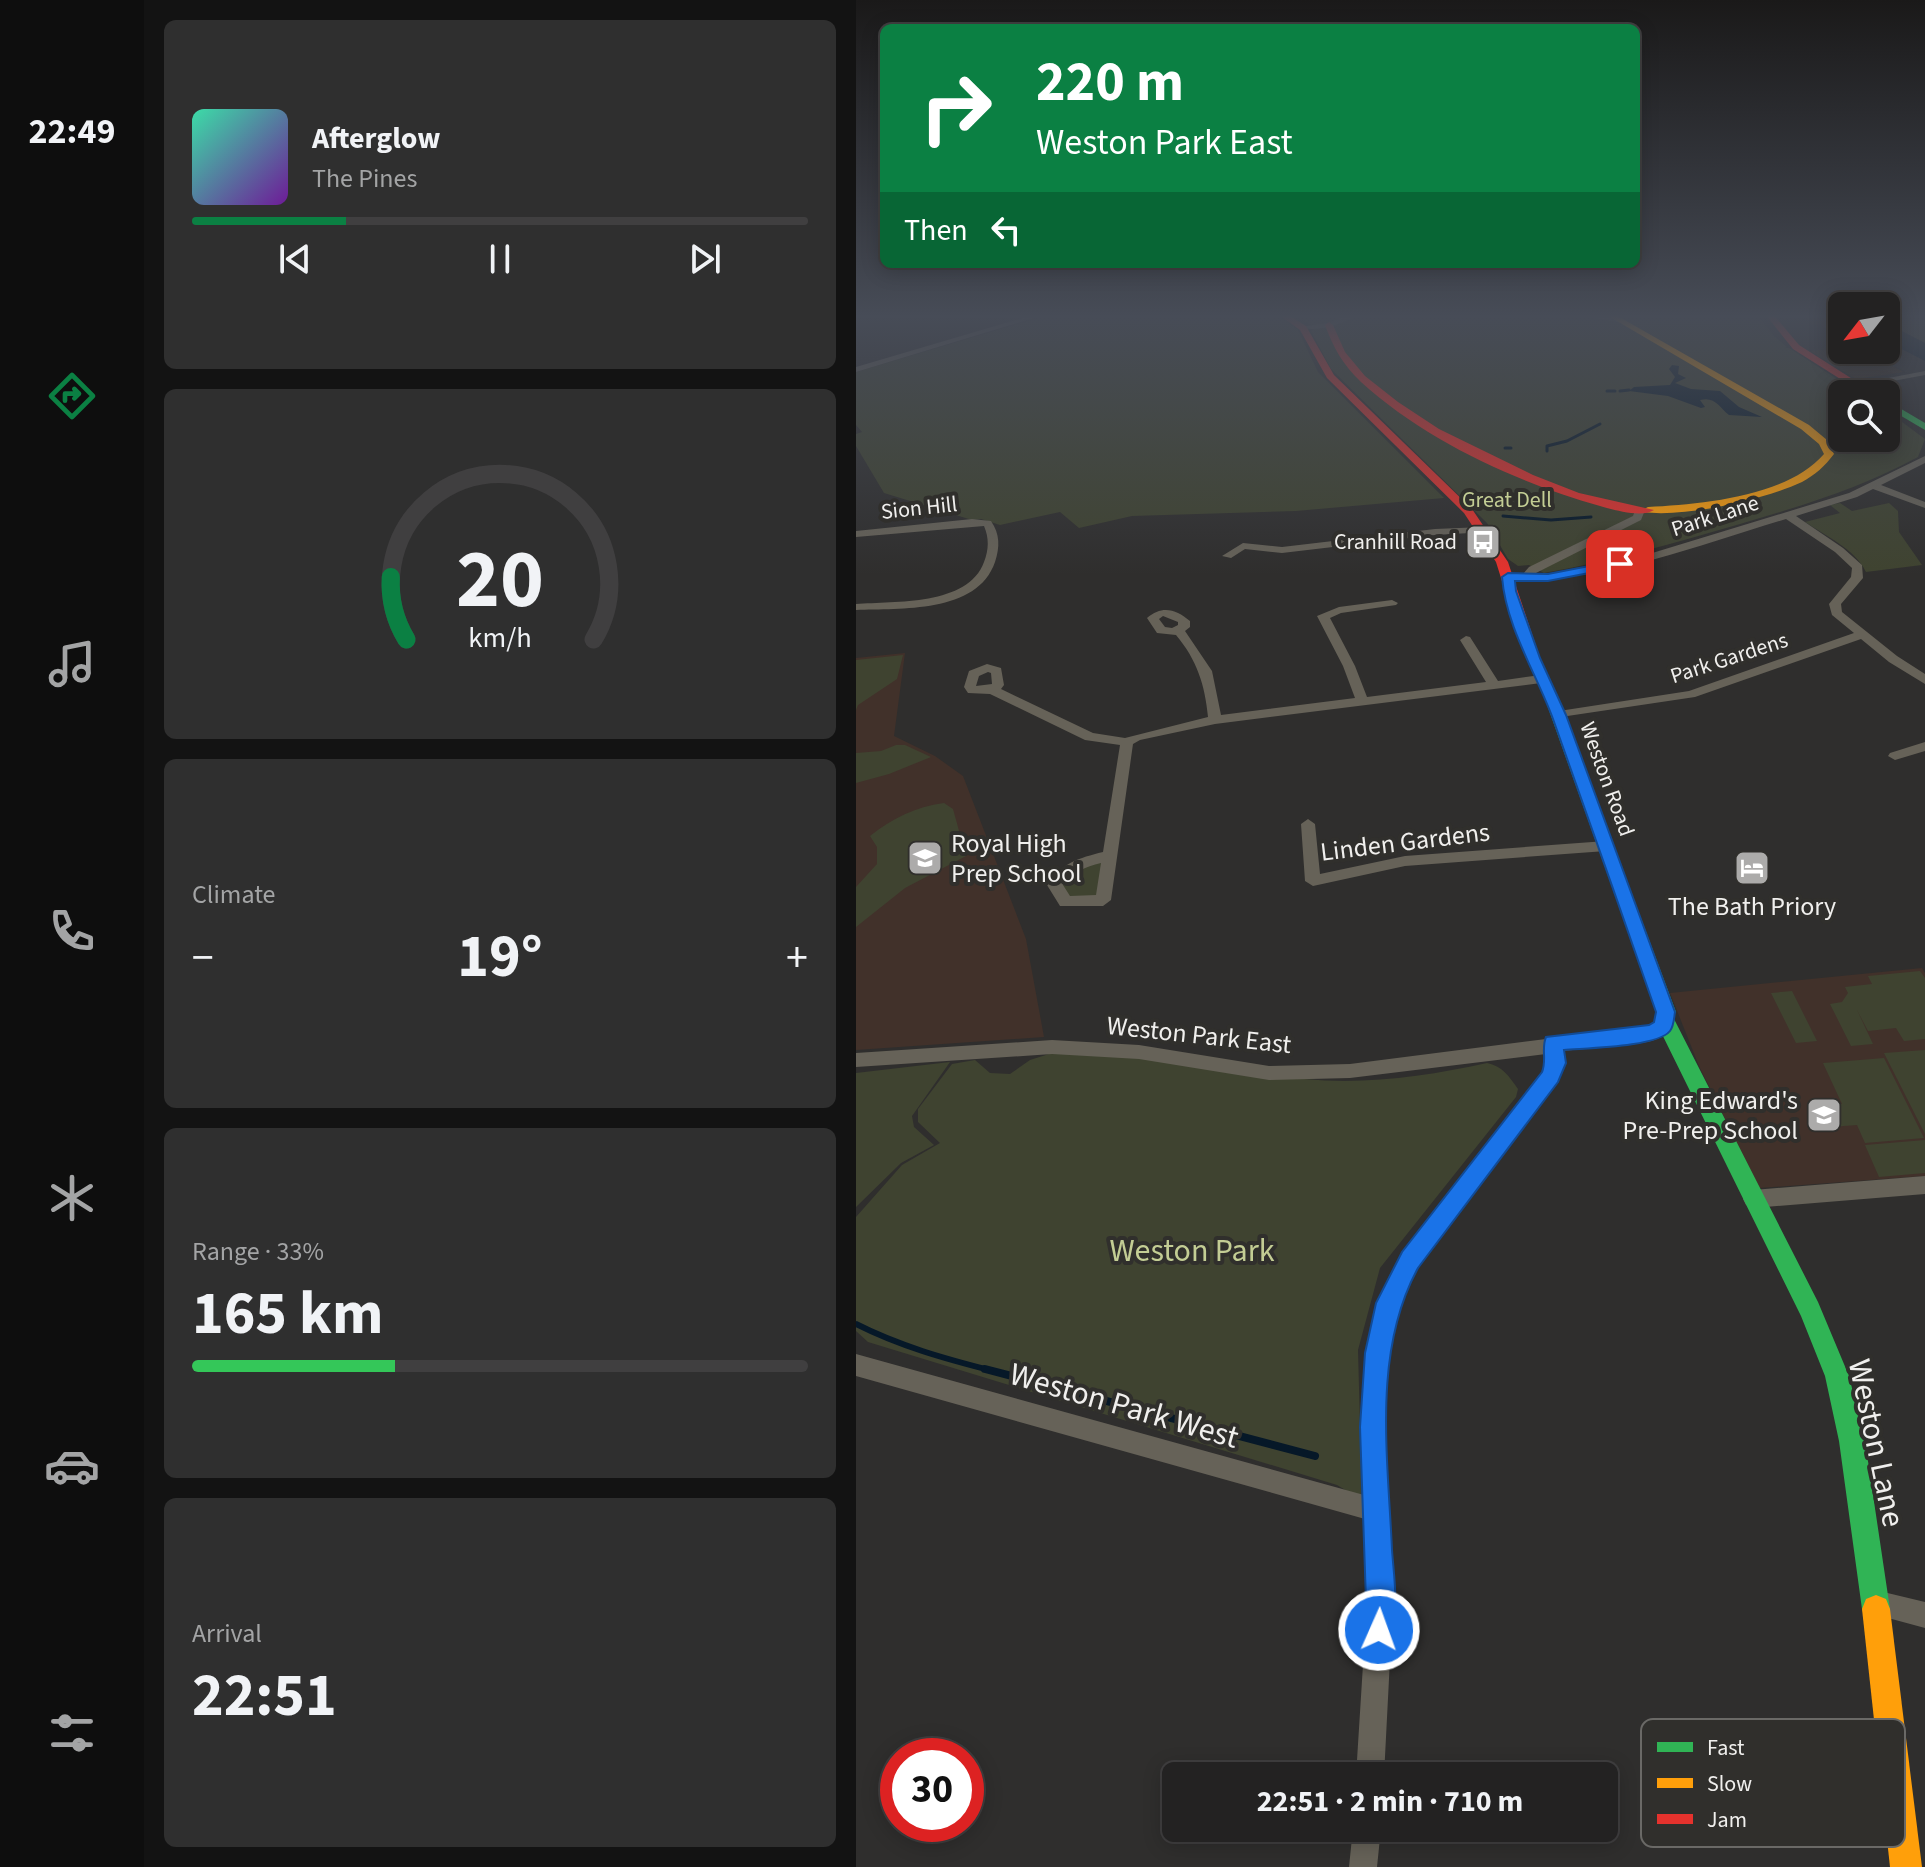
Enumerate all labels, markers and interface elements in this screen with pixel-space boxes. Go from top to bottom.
text: 220 m [1036,43,1184,122]
icon: right [904,56,1008,160]
text: 22:49 [29,106,115,157]
text: Afterglow [312,117,440,160]
text: Weston Park East [1036,117,1293,168]
text: The Pines [312,160,417,197]
icon: left [984,208,1028,252]
text: Then [904,209,968,252]
icon: previous [273,237,317,281]
icon: pause [478,237,522,281]
icon: next [683,237,727,281]
north arrow [1828,292,1900,364]
map controls [1828,292,1900,452]
icon: directions [44,368,100,424]
button: search [1828,380,1900,452]
park label: Great Dell [1462,484,1552,516]
street label: Park Lane [1667,487,1763,545]
street label: Sion Hill [879,488,959,528]
text: 20 [456,521,544,639]
bus stop icon: Cranhill Road [1464,523,1502,561]
place label: Cranhill Road [1334,526,1457,558]
pin [1586,530,1654,598]
icon: arrive [1598,542,1642,586]
text: km/h [468,618,532,658]
street label: Park Gardens [1666,624,1792,692]
icon: music [44,636,100,692]
street label: Weston Road [1571,717,1643,841]
street label: Linden Gardens [1318,813,1492,871]
place label: Royal High Prep School [951,825,1082,892]
school or university icon: Royal High Prep School [906,839,944,877]
hotel icon: The Bath Priory [1733,849,1771,887]
text: Climate [192,876,276,913]
place label: The Bath Priory [1668,888,1836,925]
icon: phone [44,903,100,959]
text: 19° [457,915,543,1000]
text: − [192,927,214,990]
text: + [786,927,808,990]
street label: Weston Park East [1105,1007,1293,1063]
place label: King Edward's Pre-Prep School [1623,1082,1798,1149]
school or university icon: King Edward's Pre-Prep School [1805,1096,1843,1134]
icon: climate [44,1170,100,1226]
park label: Weston Park [1109,1228,1275,1274]
text: Range · 33% [192,1233,324,1270]
text: 165 km [192,1272,383,1357]
street label: Weston Park West [1004,1351,1244,1461]
street label: Weston Lane [1836,1355,1916,1531]
icon: car [44,1438,100,1494]
position arrow [1337,1588,1421,1672]
text: Arrival [192,1615,262,1652]
text: 22:51 [192,1654,337,1739]
icon: filters [44,1705,100,1761]
legend [1641,1719,1905,1847]
text: Fast [1707,1732,1745,1764]
speed limit sign: 30 [880,1738,984,1842]
text: Slow [1707,1768,1752,1800]
text: 22:51 · 2 min · 710 m [1257,1780,1523,1823]
text: Jam [1707,1804,1747,1836]

